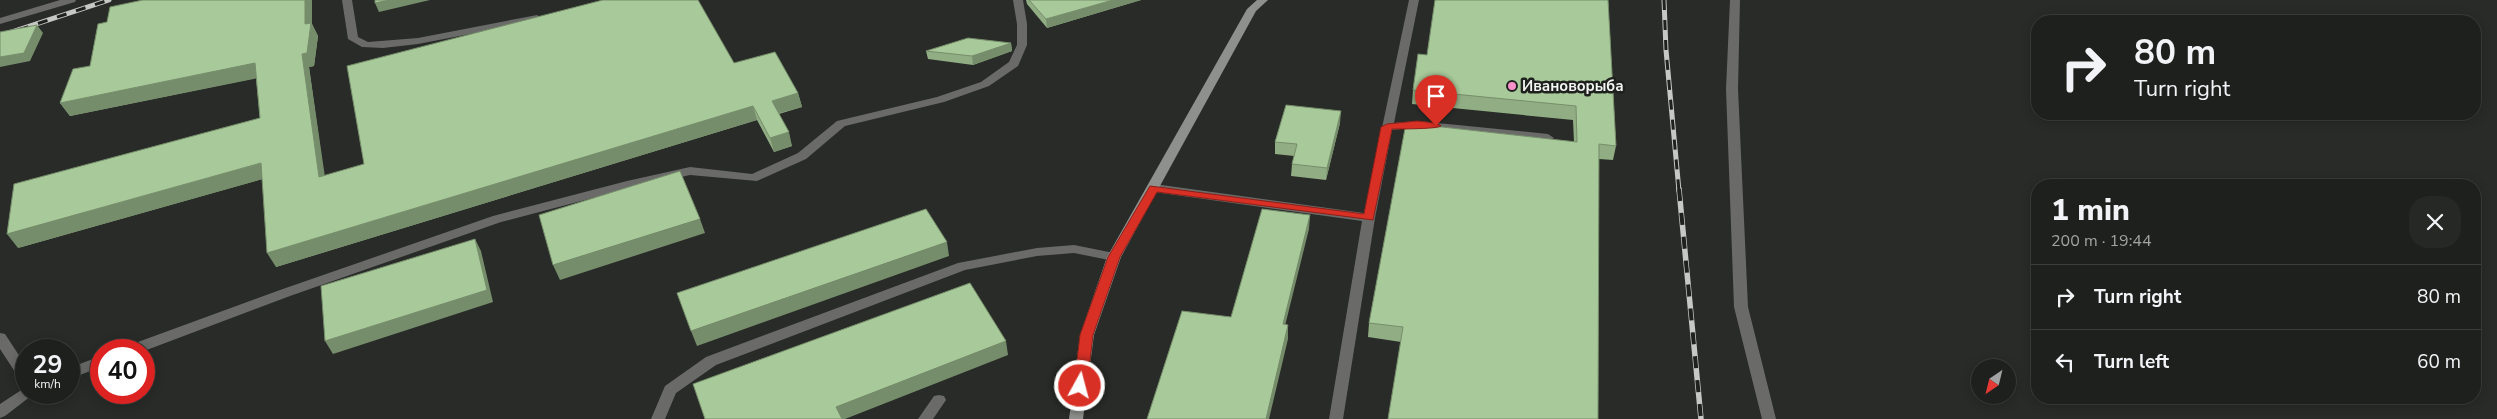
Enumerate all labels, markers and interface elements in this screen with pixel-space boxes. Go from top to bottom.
text: 80 m [2134,29,2216,76]
icon: right [2051,35,2116,100]
text: Turn right [2134,74,2230,104]
pin [1415,75,1457,126]
place label: Ивановорыба [1522,76,1624,96]
marker: Ивановорыба [1506,80,1518,92]
icon: arrive [1422,82,1450,110]
text: 1 min [2051,190,2130,231]
button: close [2409,196,2461,248]
text: 200 m · 19:44 [2051,230,2152,252]
icon: right [2051,283,2079,311]
text: Turn right [2094,284,2181,310]
text: 80 m [2417,284,2461,310]
speed limit sign: 40 [90,339,155,404]
text: 29 [32,348,63,382]
icon: left [2051,348,2079,376]
text: Turn left [2094,349,2169,375]
text: 60 m [2417,349,2461,375]
position arrow [1053,359,1105,411]
north arrow [1971,359,2016,404]
map controls [1971,359,2016,404]
text: km/h [34,376,61,392]

